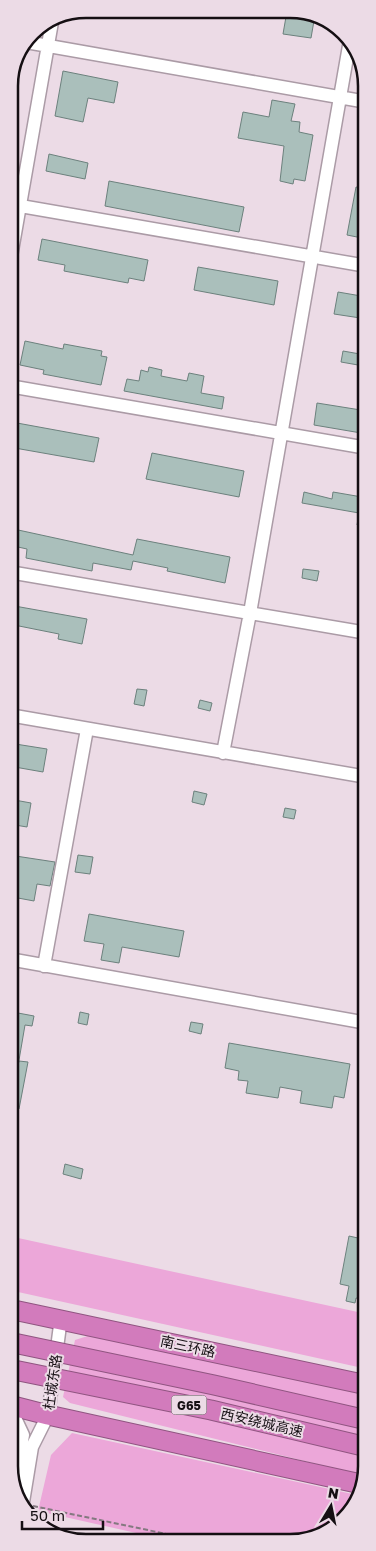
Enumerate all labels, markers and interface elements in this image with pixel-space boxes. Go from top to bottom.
street label: 南三环路 [159,1332,217,1360]
street label: 杜城东路 [40,1353,64,1411]
road number: G65 [172,1396,206,1414]
street label: 西安绕城高速 [219,1404,305,1440]
north arrow [306,1481,356,1531]
text: N [327,1483,340,1502]
scale bar [22,1498,104,1530]
text: 50 m [30,1506,65,1524]

